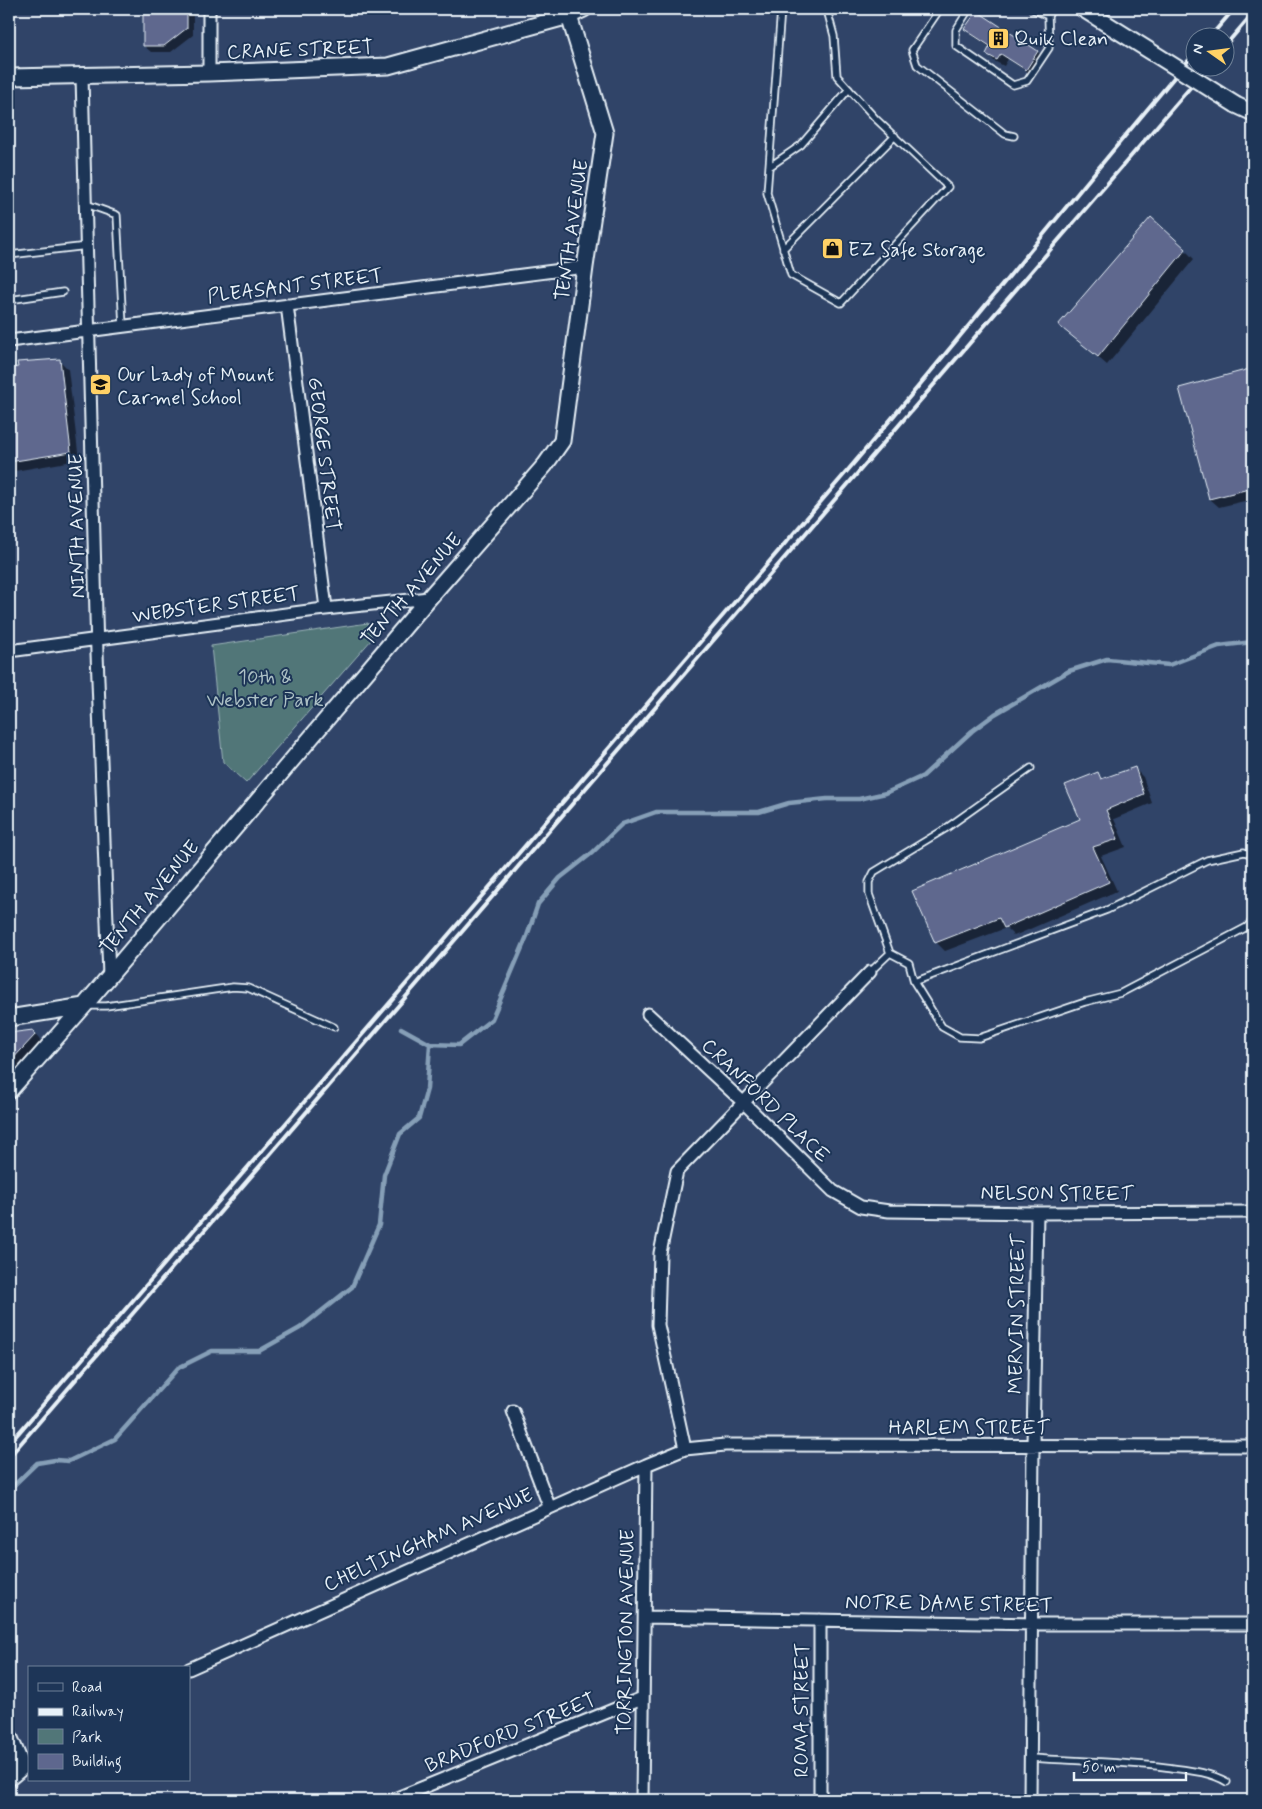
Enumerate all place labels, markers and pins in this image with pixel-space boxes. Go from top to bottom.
building icon: Quik Clean [986,26,1010,50]
place label: Quik Clean [1014,26,1108,53]
shop icon: EZ Safe Storage [820,237,844,261]
place label: EZ Safe Storage [848,237,985,264]
place label: Our Lady of Mount Carmel School [117,362,274,412]
school or university icon: Our Lady of Mount Carmel School [89,373,113,397]

